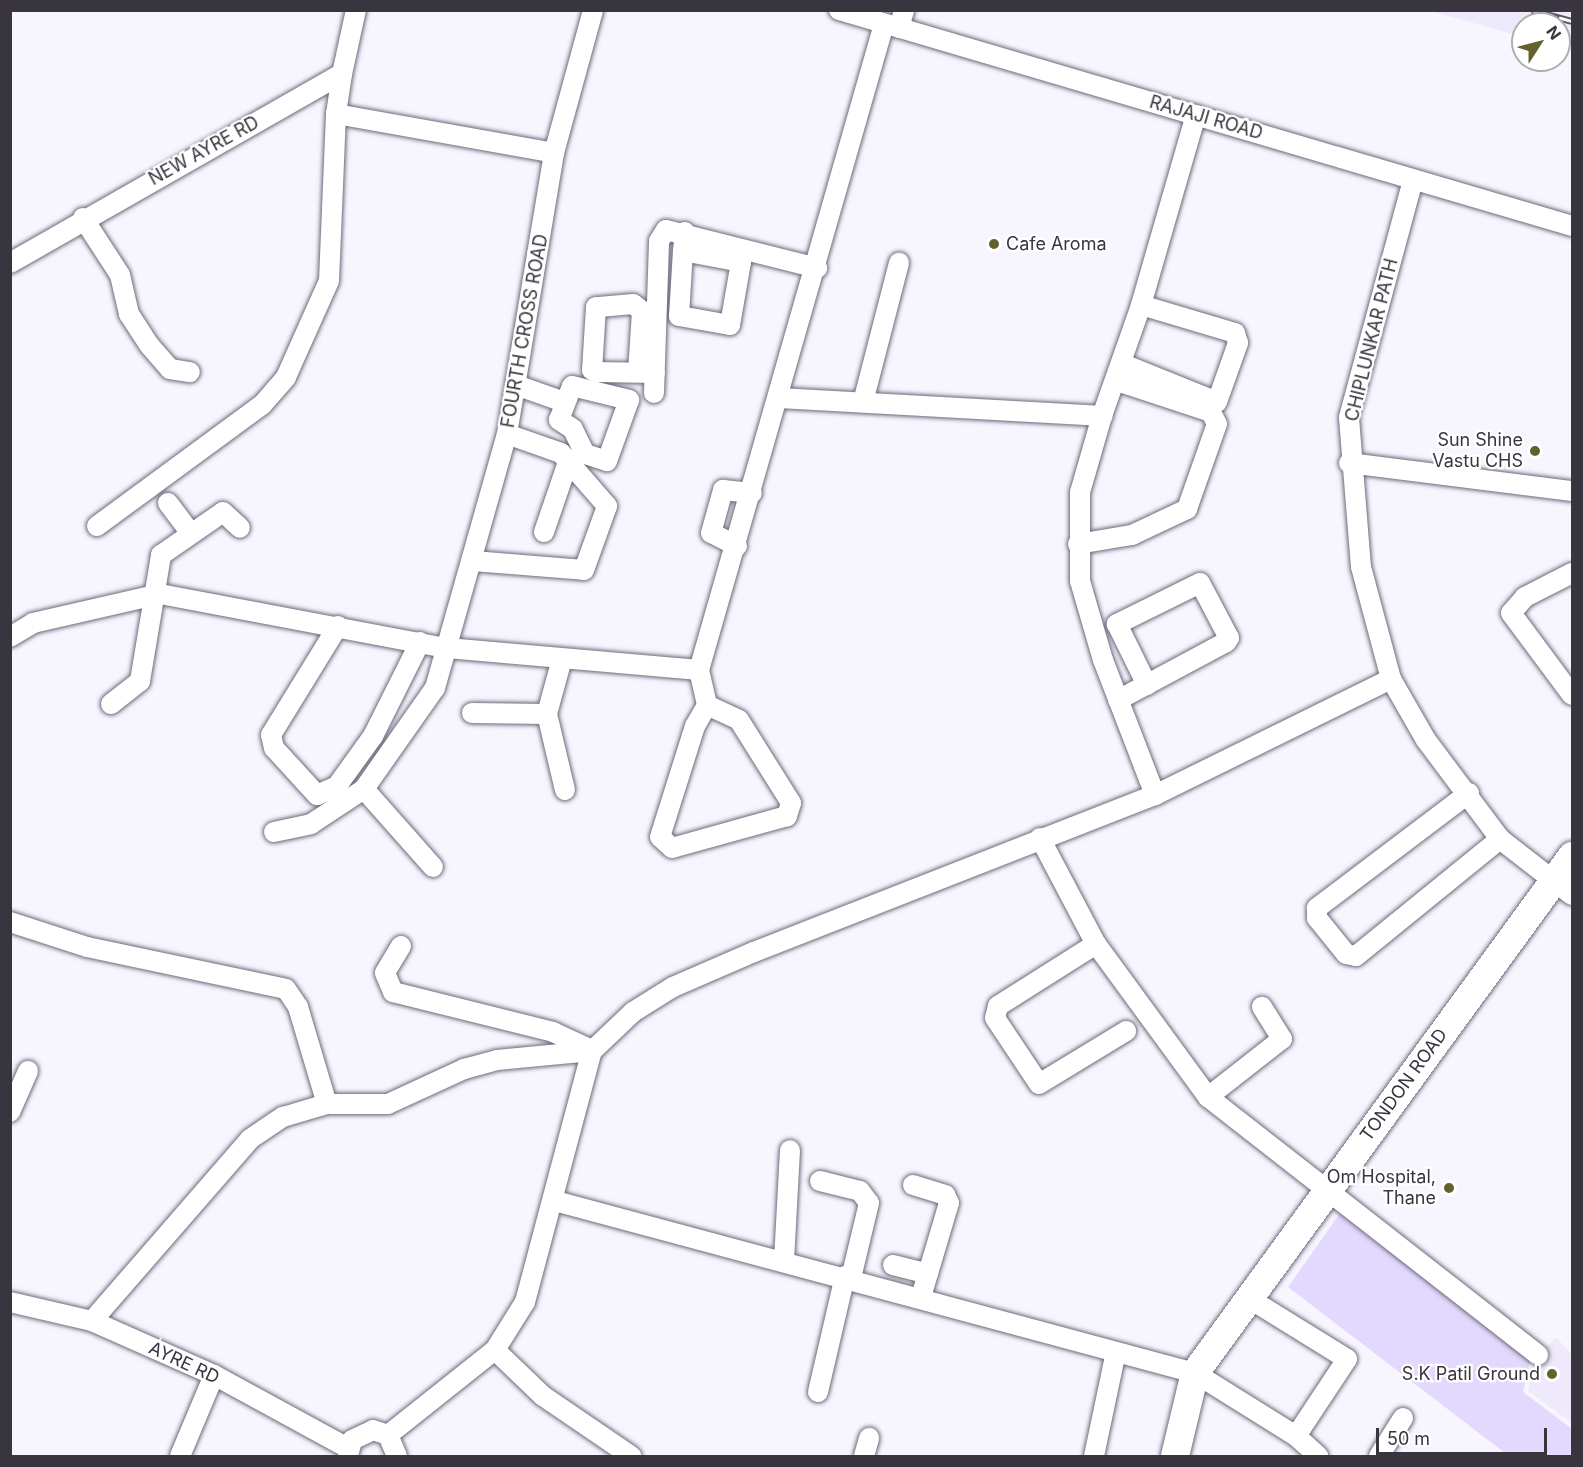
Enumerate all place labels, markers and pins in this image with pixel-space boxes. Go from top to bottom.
place label: Cafe Aroma [1006,233,1107,255]
marker: Cafe Aroma [987,237,1001,251]
place label: Sun Shine Vastu CHS [1432,430,1523,472]
marker: Sun Shine Vastu CHS [1528,444,1542,458]
place label: Om Hospital, Thane [1327,1167,1436,1210]
marker: Om Hospital, Thane [1440,1179,1458,1197]
place label: S.K Patil Ground [1402,1363,1540,1385]
marker: S.K Patil Ground [1545,1367,1559,1381]

